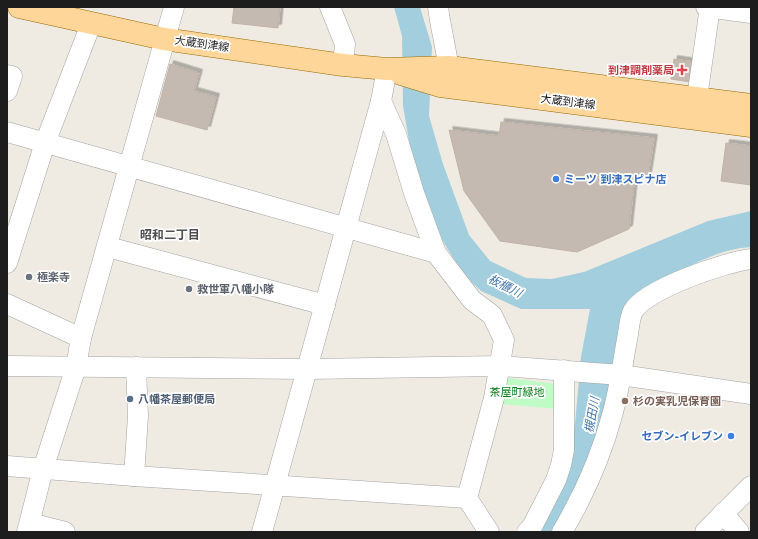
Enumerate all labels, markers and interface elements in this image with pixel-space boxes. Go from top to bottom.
street label: 大蔵到津線 [174,34,230,54]
place label: 到津調剤薬局 [608,64,674,77]
marker: 到津調剤薬局 [677,65,687,75]
street label: 大蔵到津線 [540,92,596,112]
place label: ミーツ 到津スピナ店 [564,173,667,186]
marker: ミーツ 到津スピナ店 [551,174,561,184]
district label: 昭和二丁目 [140,228,200,242]
place label: 極楽寺 [37,271,70,284]
marker: 極楽寺 [24,272,34,282]
water label: 板櫃川 [486,272,526,301]
place label: 救世軍八幡小隊 [197,283,274,296]
marker: 救世軍八幡小隊 [184,284,194,294]
park label: 茶屋町緑地 [490,386,545,399]
place label: 八幡茶屋郵便局 [138,393,215,406]
marker: 八幡茶屋郵便局 [125,394,135,404]
water label: 槻田川 [582,394,602,434]
place label: 杉の実乳児保育園 [633,395,721,408]
marker: 杉の実乳児保育園 [620,396,630,406]
place label: セブン-イレブン [641,430,723,443]
marker: セブン-イレブン [726,431,736,441]

